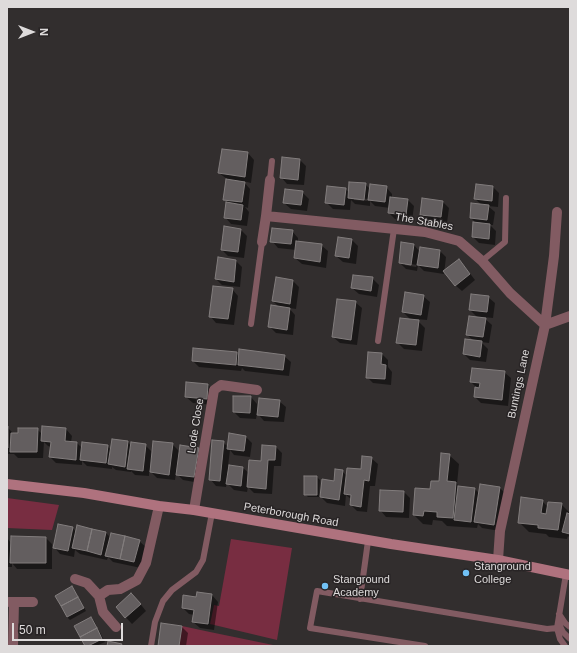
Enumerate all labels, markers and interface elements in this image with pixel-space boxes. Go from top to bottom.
north arrow [12,12,52,52]
text: N [38,28,50,36]
street label: The Stables [394,210,454,234]
street label: Buntings Lane [505,348,533,420]
street label: Lode Close [185,397,207,455]
street label: Peterborough Road [243,500,339,530]
place label: Stanground College [474,560,531,586]
marker: Stanground College [461,568,471,578]
place label: Stanground Academy [333,573,390,599]
marker: Stanground Academy [320,581,330,591]
scale bar [14,615,125,641]
text: 50 m [19,623,46,637]

